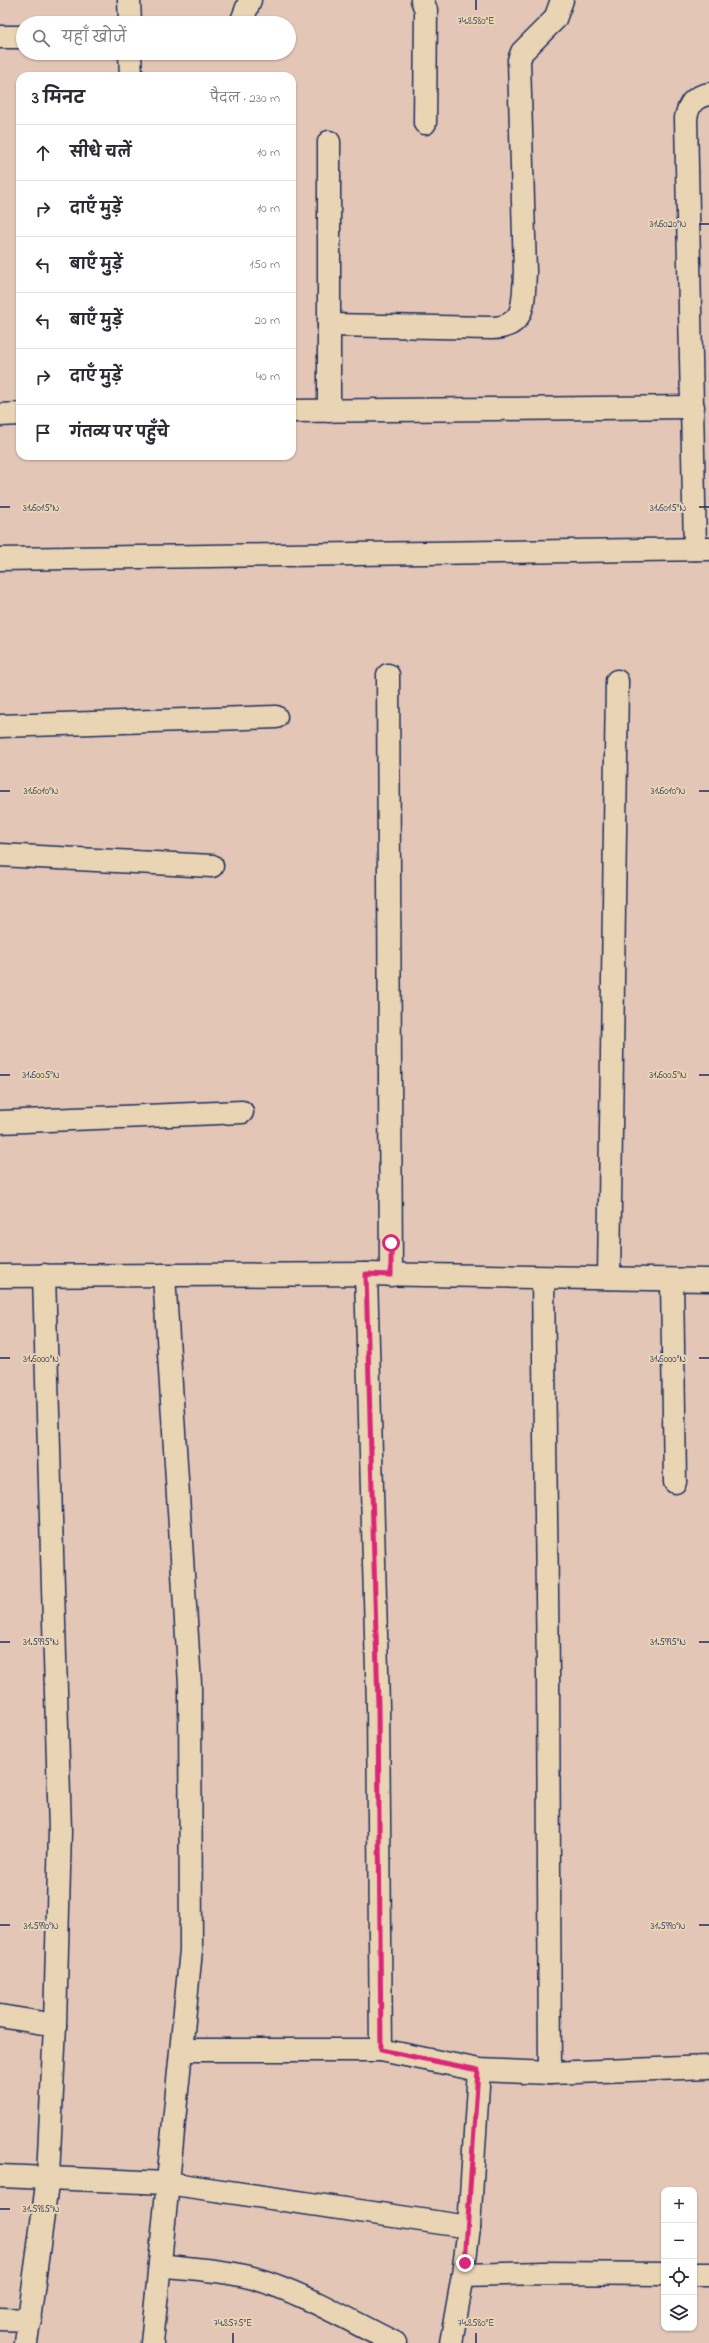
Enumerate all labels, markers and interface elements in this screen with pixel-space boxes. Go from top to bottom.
text: 74.8580°E [458,14,494,29]
search box [16,16,296,60]
icon: search [30,27,52,49]
text: यहाँ खोजें [62,27,126,49]
text: 3 मिनट [32,86,85,111]
text: पैदल · 230 m [210,89,280,108]
icon: ahead [32,142,54,164]
text: सीधे चलें [70,142,131,164]
text: 10 m [257,143,280,162]
icon: right [32,198,54,220]
text: दाएँ मुड़ें [70,198,122,220]
text: 10 m [257,199,280,218]
text: 31.6020°N [650,217,687,232]
icon: left [32,254,54,276]
text: बाएँ मुड़ें [70,254,123,276]
text: 150 m [249,255,280,274]
icon: left [32,310,54,332]
text: बाएँ मुड़ें [70,310,123,332]
text: 20 m [255,311,280,330]
icon: right [32,366,54,388]
text: दाएँ मुड़ें [70,366,122,388]
text: 40 m [256,367,280,386]
icon: arrive [32,422,54,444]
text: गंतव्य पर पहुँचे [70,422,169,444]
text: 31.6015°N [23,501,59,516]
text: 31.6015°N [650,501,686,516]
text: 31.6010°N [24,784,59,799]
text: 31.6010°N [651,784,686,799]
text: 31.6005°N [22,1068,60,1083]
text: 31.6005°N [649,1068,687,1083]
route start [382,1234,400,1252]
text: 31.6000°N [23,1352,59,1367]
text: 31.6000°N [650,1352,686,1367]
text: 31.5995°N [23,1635,59,1650]
text: 31.5995°N [650,1635,686,1650]
text: 31.5990°N [24,1919,59,1934]
text: 31.5990°N [651,1919,686,1934]
map controls [661,2187,697,2331]
button: + [661,2187,697,2223]
text: 31.5985°N [23,2202,60,2217]
button: − [661,2223,697,2259]
route end [456,2254,474,2272]
button: locate [661,2259,697,2295]
button: layers [661,2295,697,2331]
text: 74.8575°E [214,2316,252,2331]
text: 74.8580°E [458,2316,494,2331]

